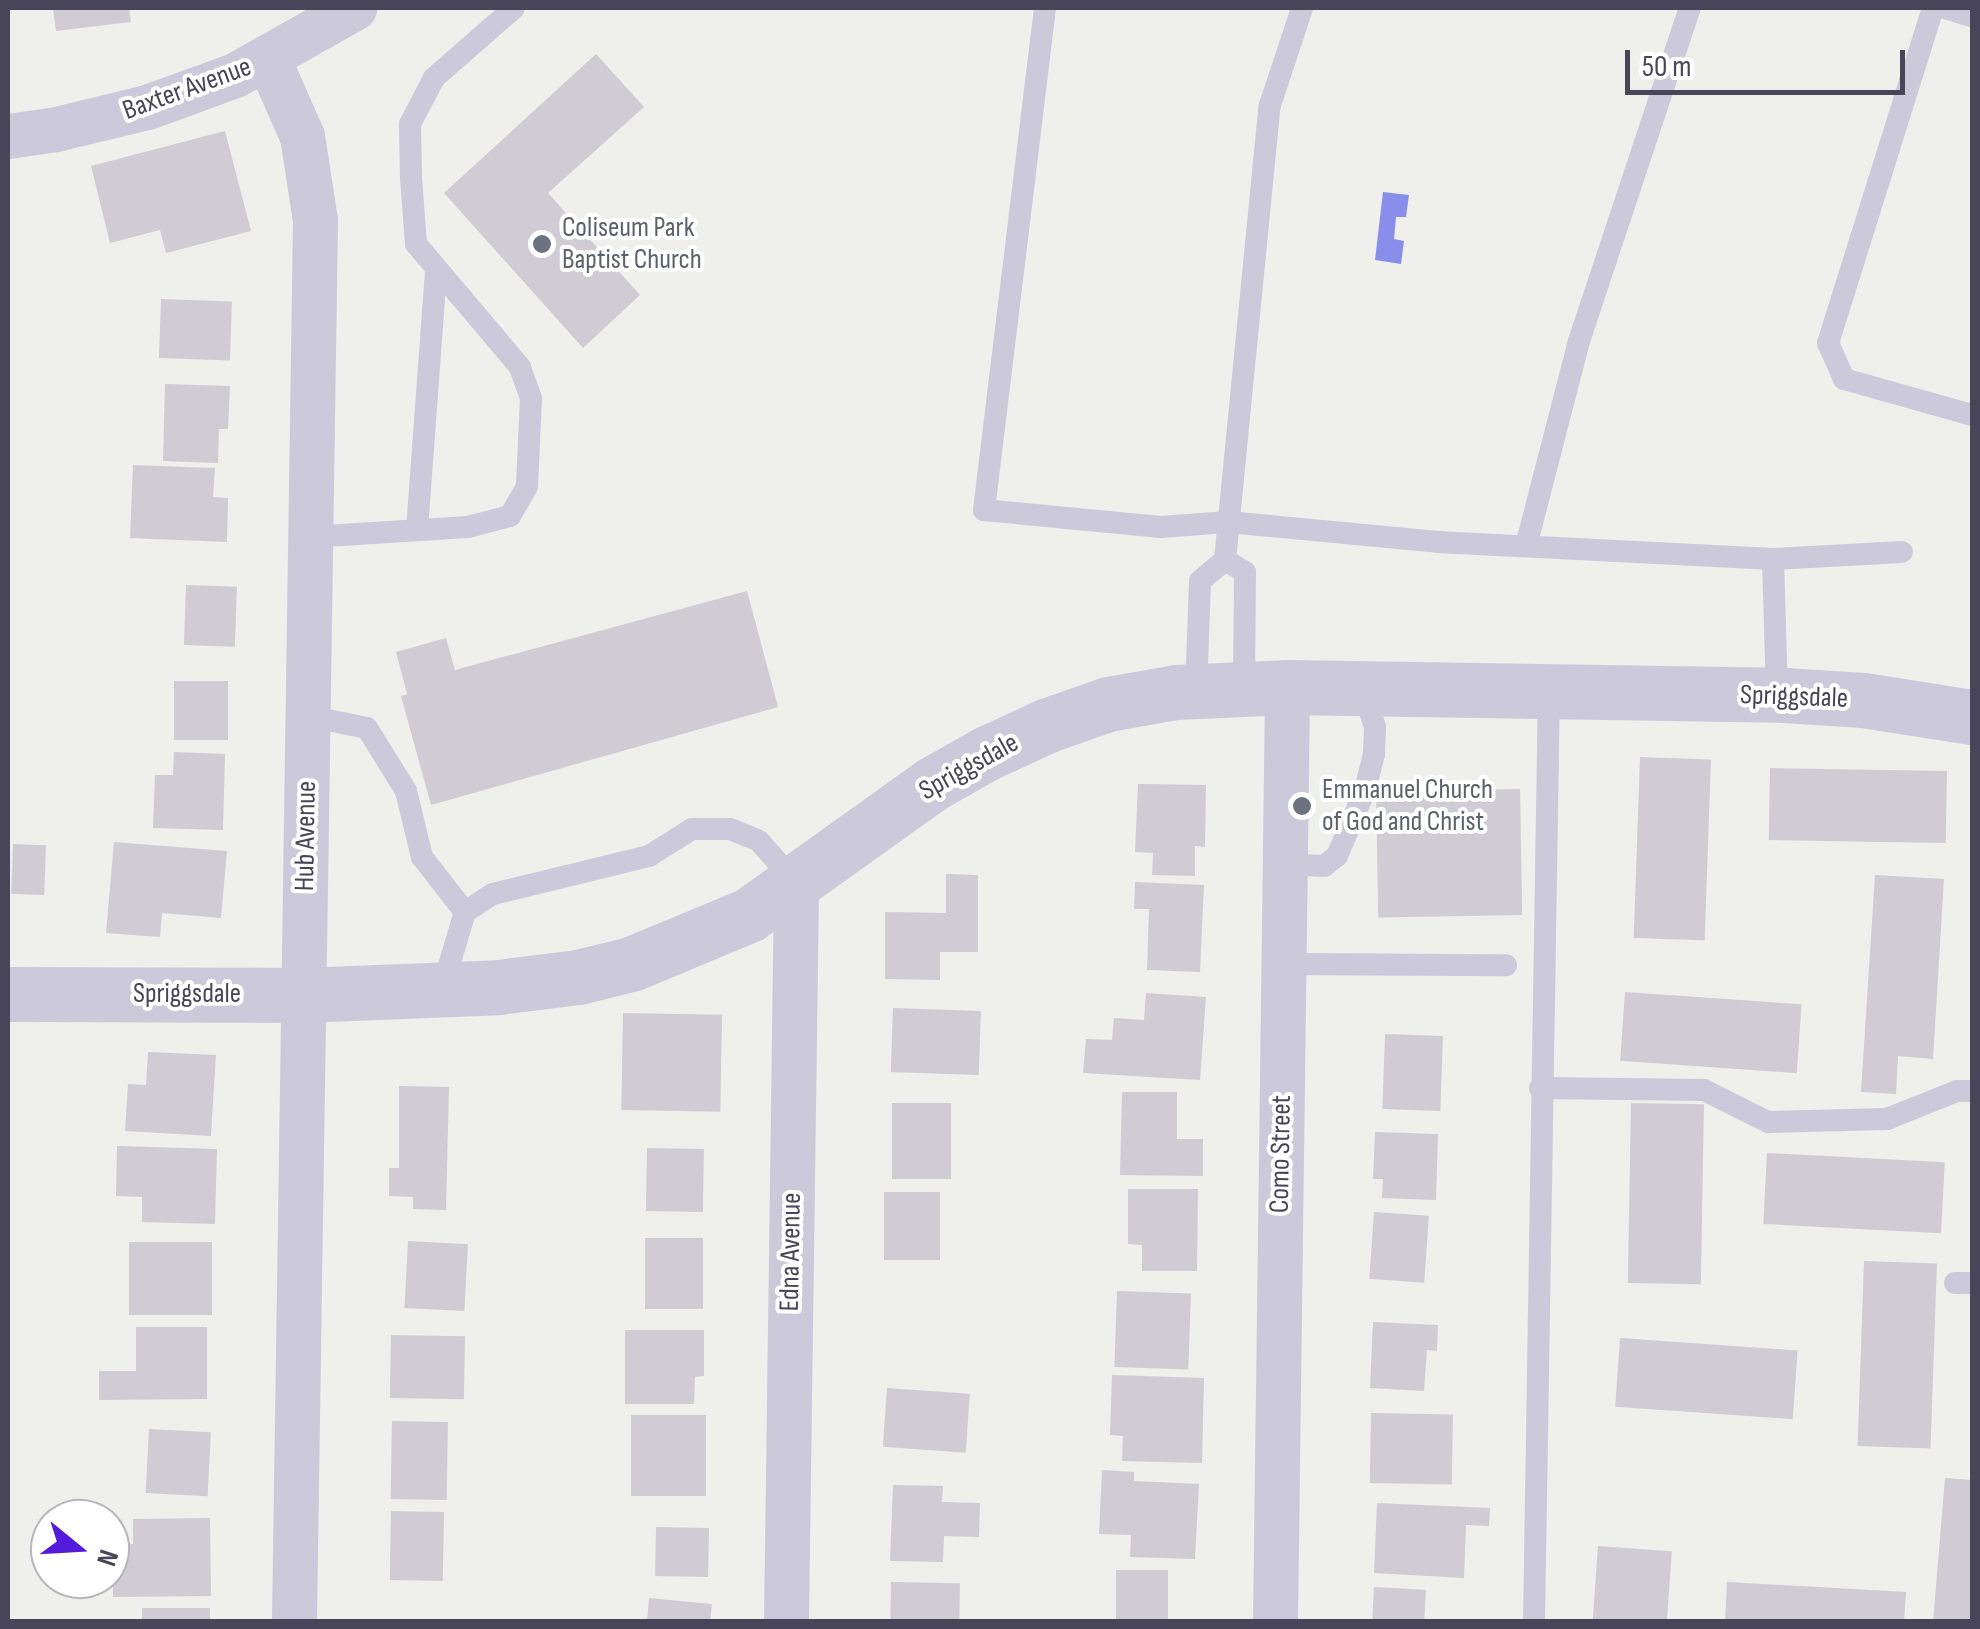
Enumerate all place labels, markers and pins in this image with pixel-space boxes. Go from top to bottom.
place label: Coliseum Park Baptist Church [562,211,702,277]
marker: Coliseum Park Baptist Church [531,233,553,255]
place label: Emmanuel Church of God and Christ [1322,773,1493,839]
marker: Emmanuel Church of God and Christ [1291,795,1313,817]

